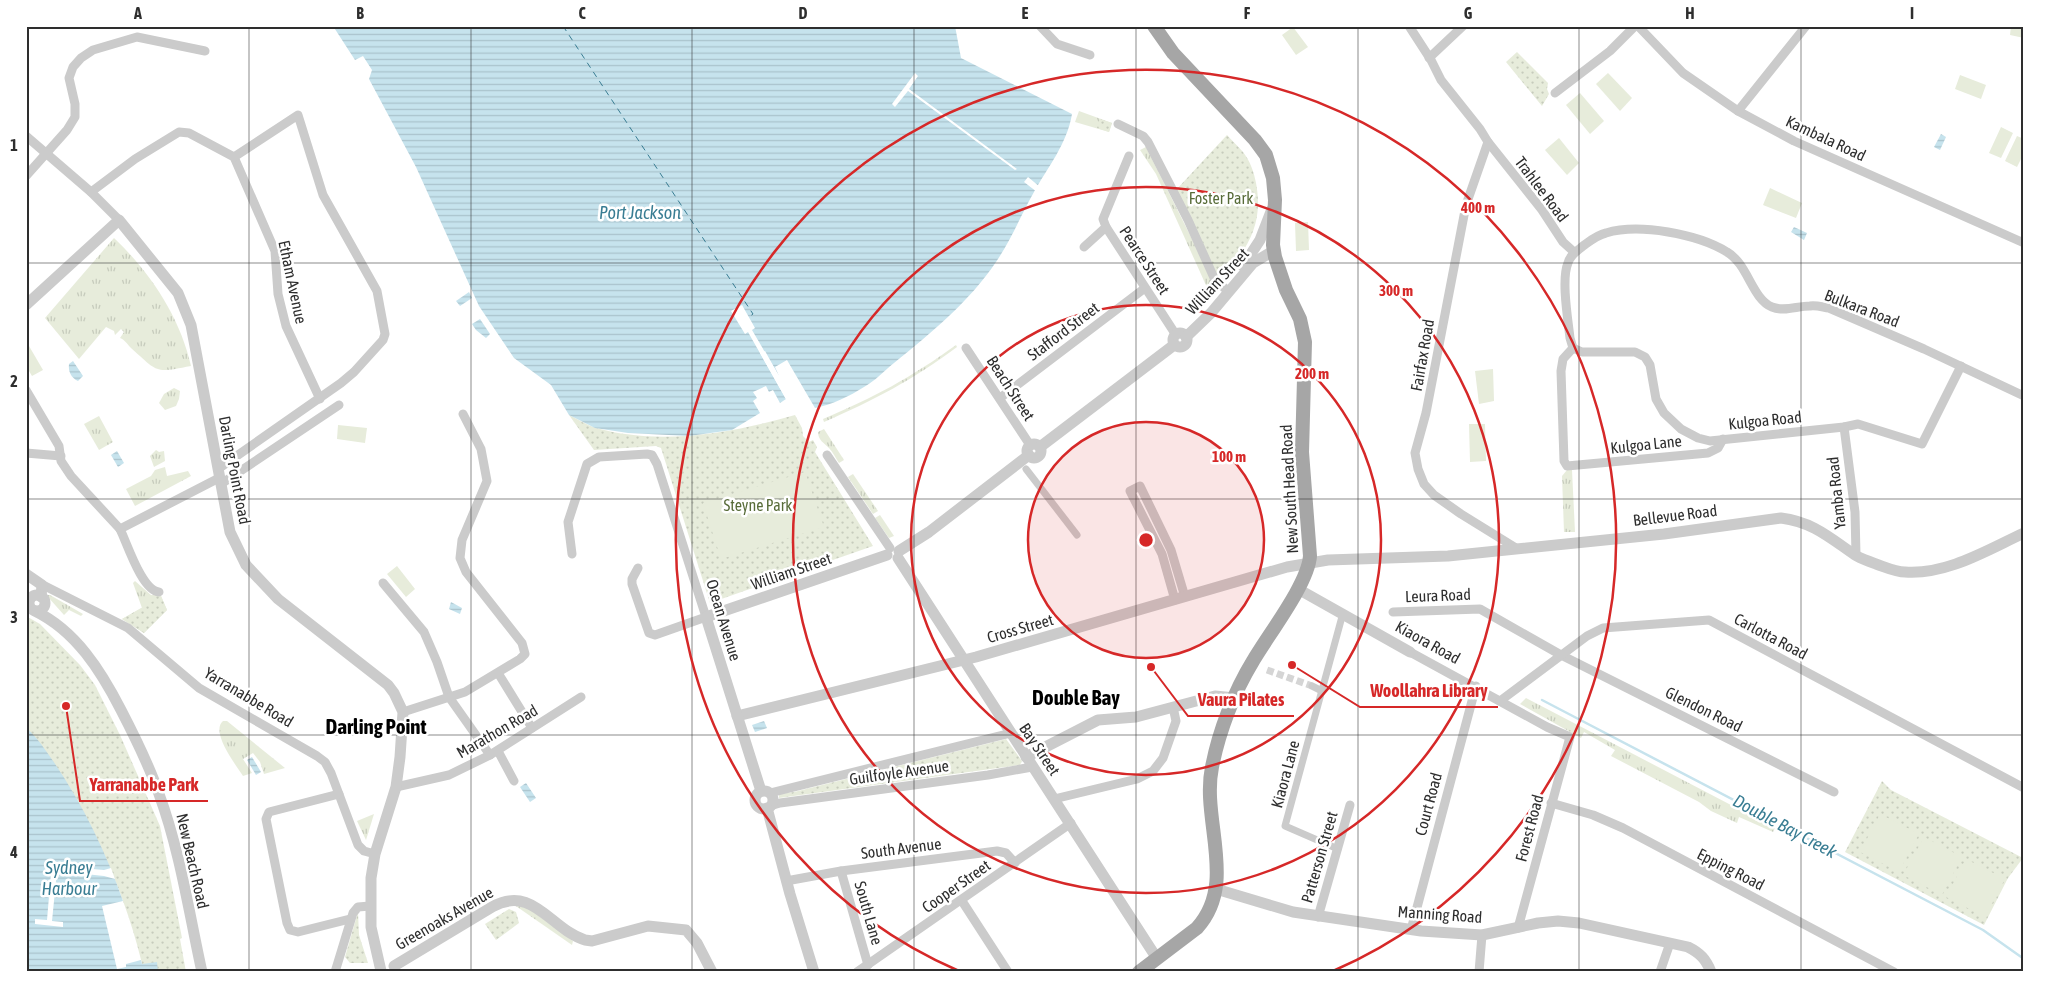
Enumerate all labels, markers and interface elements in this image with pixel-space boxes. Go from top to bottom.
text: A [133,4,142,22]
text: B [356,4,364,22]
text: C [578,4,586,22]
text: D [799,4,808,22]
text: E [1022,4,1029,22]
text: F [1244,4,1251,22]
text: G [1464,4,1473,22]
text: H [1685,4,1695,22]
text: I [1910,4,1914,22]
street label: Kambala Road [1783,112,1869,164]
text: 1 [10,136,18,154]
street label: Trahlee Road [1512,153,1572,225]
park label: Foster Park [1189,189,1253,207]
text: 400 m [1460,199,1495,216]
water label: Port Jackson [599,202,681,223]
street label: Pearce Street [1116,223,1174,298]
street label: Etham Avenue [275,239,311,325]
street label: William Street [1182,244,1252,318]
text: 300 m [1379,282,1413,299]
street label: Bulkara Road [1822,286,1902,330]
street label: Stafford Street [1024,298,1102,364]
street label: Fairfax Road [1407,318,1437,392]
street label: Beach Street [984,352,1039,424]
text: 200 m [1295,365,1329,382]
text: 2 [10,372,18,390]
street label: Kulgoa Road [1727,407,1803,434]
street label: Darling Point Road [215,414,254,526]
street label: New South Head Road [1277,424,1301,554]
street label: Kulgoa Lane [1609,431,1683,458]
text: 100 m [1212,448,1246,465]
street label: Yamba Road [1823,456,1849,530]
park label: Steyne Park [724,496,792,515]
street label: Bellevue Road [1632,501,1718,529]
centre of rings [1137,531,1155,549]
street label: William Street [748,549,834,593]
street label: Ocean Avenue [703,577,745,663]
street label: Leura Road [1405,585,1471,605]
text: 3 [10,608,18,626]
street label: Carlotta Road [1731,609,1811,663]
street label: Cross Street [985,610,1056,646]
street label: Kiaora Road [1393,617,1463,667]
street label: Yarranabbe Road [201,663,297,731]
callout: Woollahra Library [1360,674,1498,707]
text: Woollahra Library [1369,680,1488,701]
callout: Vaura Pilates [1188,683,1294,716]
street label: Glendon Road [1663,683,1745,735]
district label: Double Bay [1032,685,1120,709]
text: Vaura Pilates [1197,689,1285,710]
street label: Marathon Road [453,701,541,761]
district label: Darling Point [325,714,427,738]
street label: Bay Street [1015,720,1064,779]
street label: Kiaora Lane [1267,738,1303,810]
street label: Guilfoyle Avenue [848,756,950,789]
callout: Yarranabbe Park [80,768,208,801]
street label: Court Road [1411,771,1445,837]
text: Yarranabbe Park [89,774,199,795]
water label: Double Bay Creek [1730,790,1841,863]
street label: Forest Road [1511,793,1547,863]
street label: Patterson Street [1297,809,1341,905]
street label: New Beach Road [173,812,213,910]
street label: South Avenue [860,834,942,862]
text: 4 [9,843,18,861]
street label: Epping Road [1694,844,1768,894]
street label: Cooper Street [918,856,994,917]
water label: Sydney Harbour [41,857,97,899]
street label: South Lane [851,879,887,947]
street label: Greenoaks Avenue [392,883,496,953]
street label: Manning Road [1397,902,1483,927]

